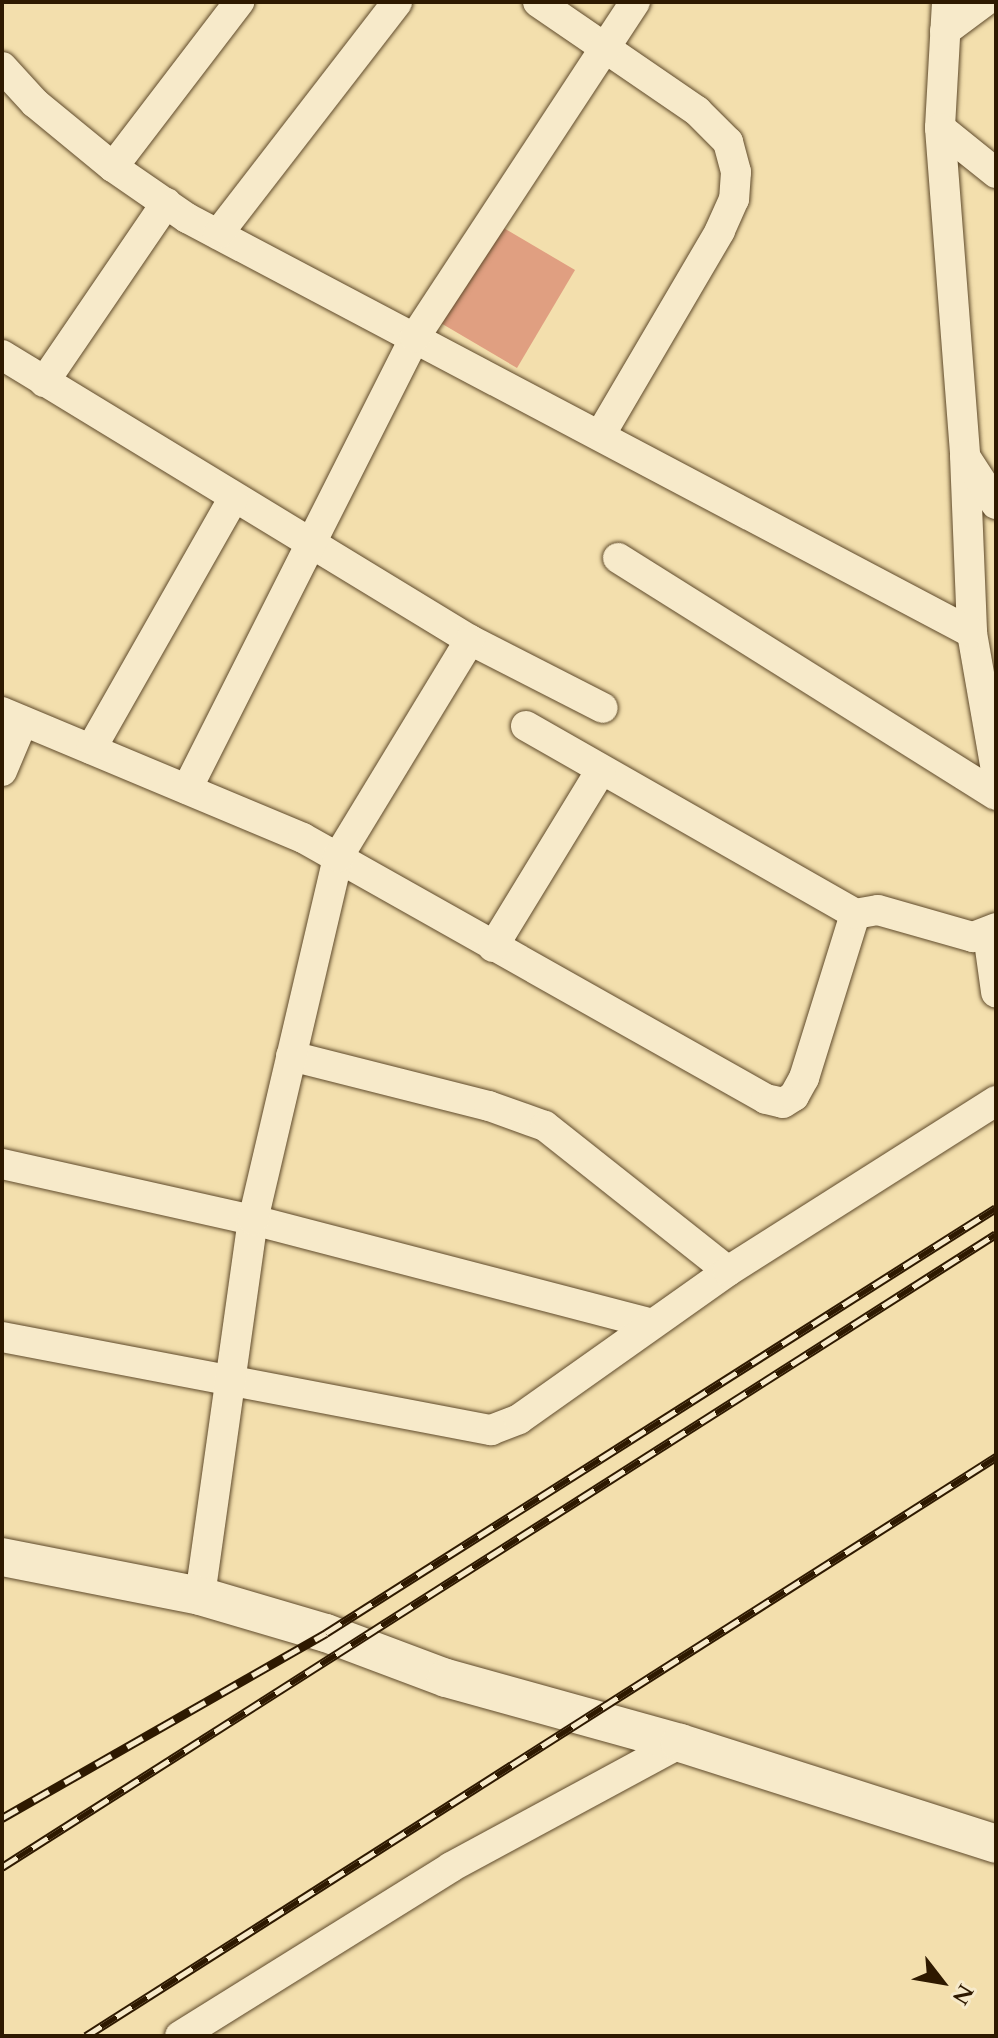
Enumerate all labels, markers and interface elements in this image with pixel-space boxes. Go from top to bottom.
north arrow [902,1942,982,2022]
text: N [945,1978,980,2010]

